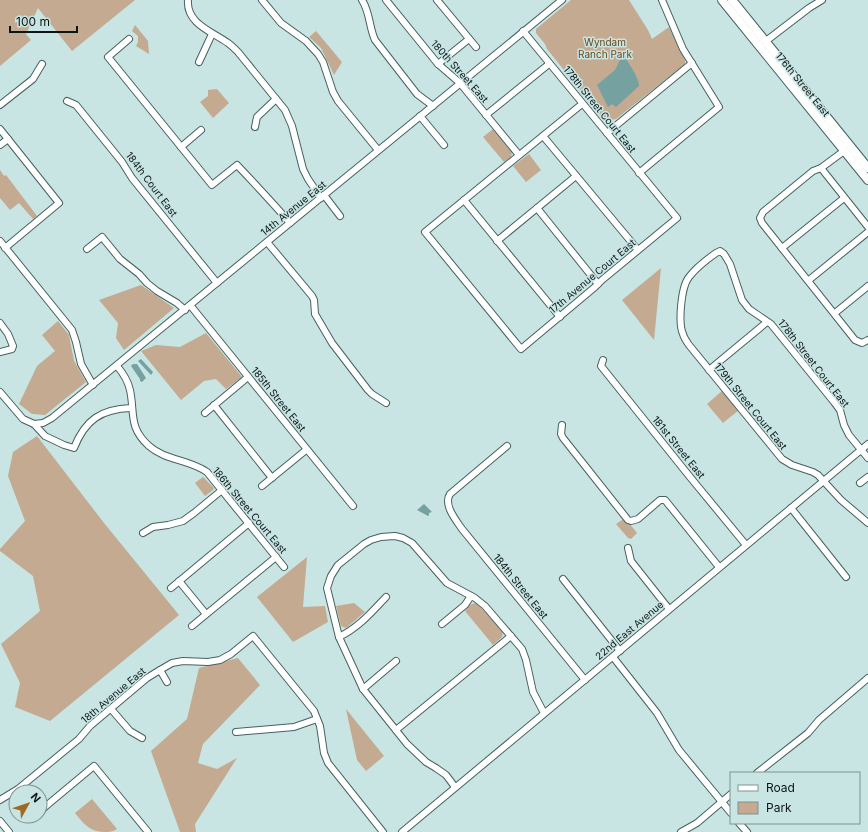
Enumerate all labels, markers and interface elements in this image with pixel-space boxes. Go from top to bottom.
scale bar [10,8,77,34]
text: 100 m [16,14,50,29]
park label: Wyndam Ranch Park [578,36,632,60]
street label: 180th Street East [429,37,492,105]
street label: 176th Street East [773,50,833,119]
street label: 178th Street Court East [561,63,639,155]
street label: 184th Court East [124,149,181,219]
street label: 14th Avenue East [258,178,329,238]
street label: 17th Avenue Court East [546,236,638,316]
street label: 178th Street Court East [776,317,852,410]
street label: 179th Street Court East [712,360,790,452]
street label: 185th Street East [249,364,309,434]
street label: 181st Street East [650,413,708,481]
street label: 186th Street Court East [210,464,290,556]
street label: 184th Street East [491,551,551,621]
street label: 22nd East Avenue [593,598,666,662]
street label: 18th Avenue East [78,664,148,725]
legend [730,772,860,824]
text: Road [766,780,795,795]
north arrow [8,784,48,824]
text: N [28,790,44,805]
text: Park [766,800,792,815]

